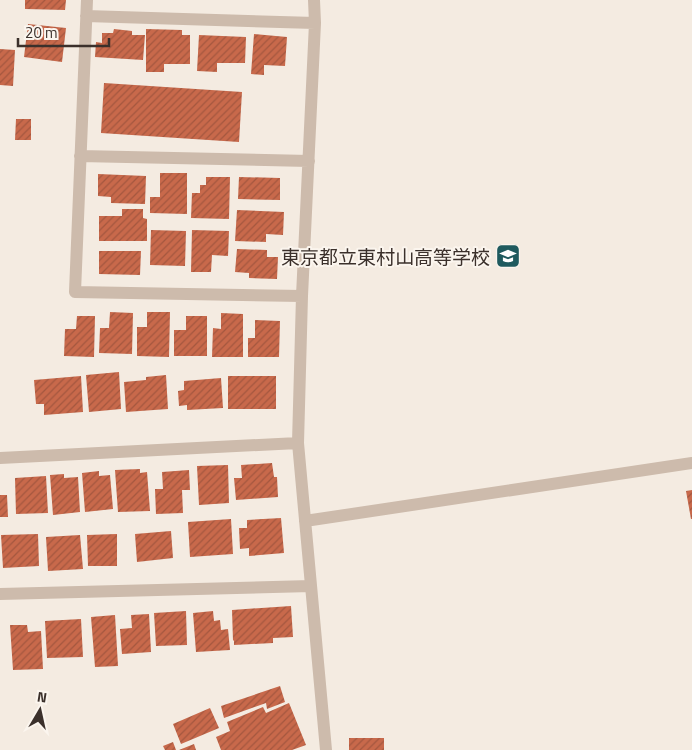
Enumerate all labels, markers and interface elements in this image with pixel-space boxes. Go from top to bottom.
scale bar [18,15,109,47]
text: 20 m [25,21,58,44]
place label: 東京都立東村山高等学校 [281,242,490,271]
school or university icon: 東京都立東村山高等学校 [495,243,521,269]
north arrow [15,685,65,735]
text: N [36,686,49,708]

